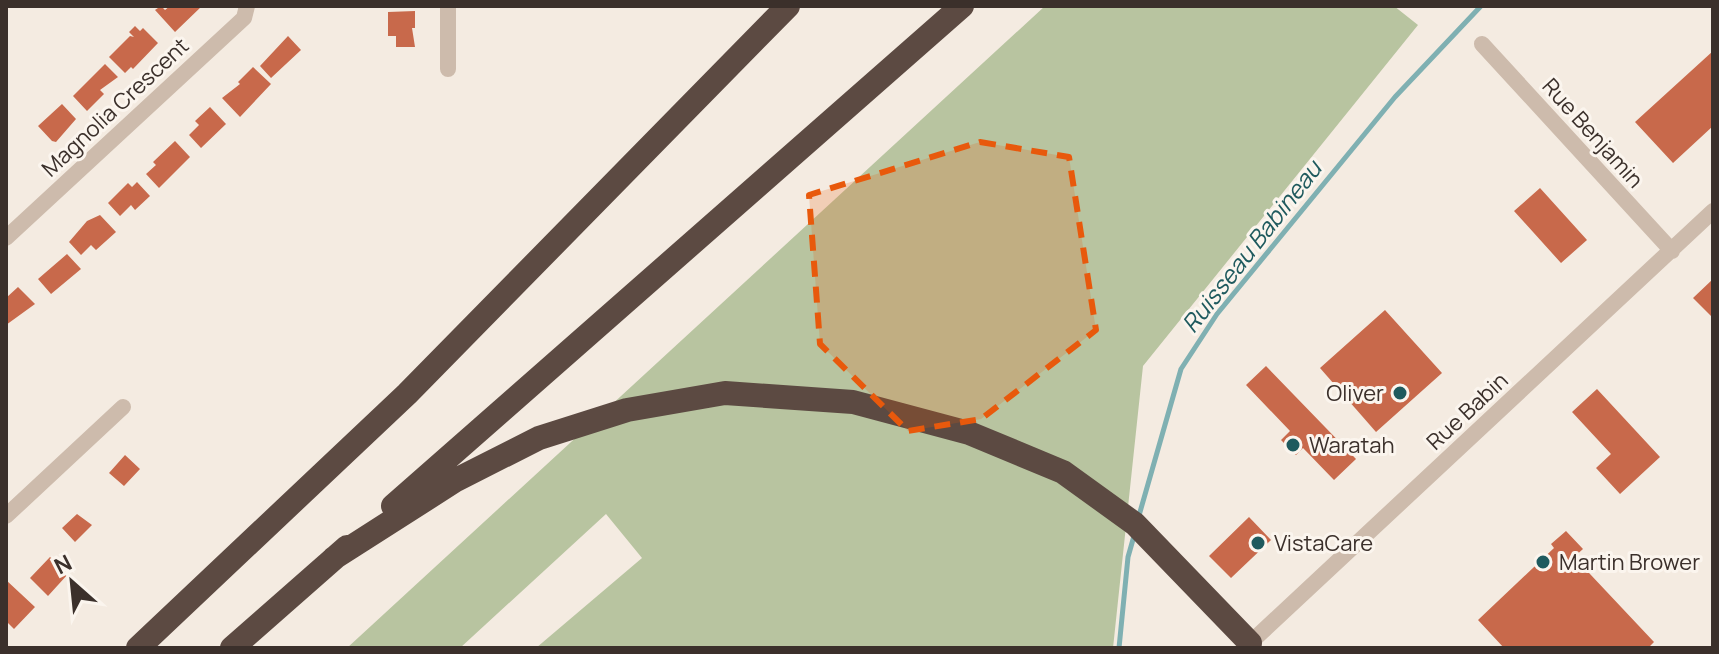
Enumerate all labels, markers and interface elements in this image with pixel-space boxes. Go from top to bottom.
street label: Magnolia Crescent [35,31,195,183]
street label: Rue Benjamin [1536,72,1650,194]
water label: Ruisseau Babineau [1173,152,1329,339]
street label: Rue Babin [1420,366,1514,456]
place label: Oliver [1326,378,1384,408]
marker: Oliver [1391,384,1409,402]
place label: Waratah [1309,430,1395,460]
marker: Waratah [1284,436,1302,454]
place label: VistaCare [1274,528,1373,558]
marker: VistaCare [1249,534,1267,552]
north arrow [32,542,112,622]
text: N [49,547,77,581]
place label: Martin Brower [1559,547,1700,577]
marker: Martin Brower [1534,553,1552,571]

